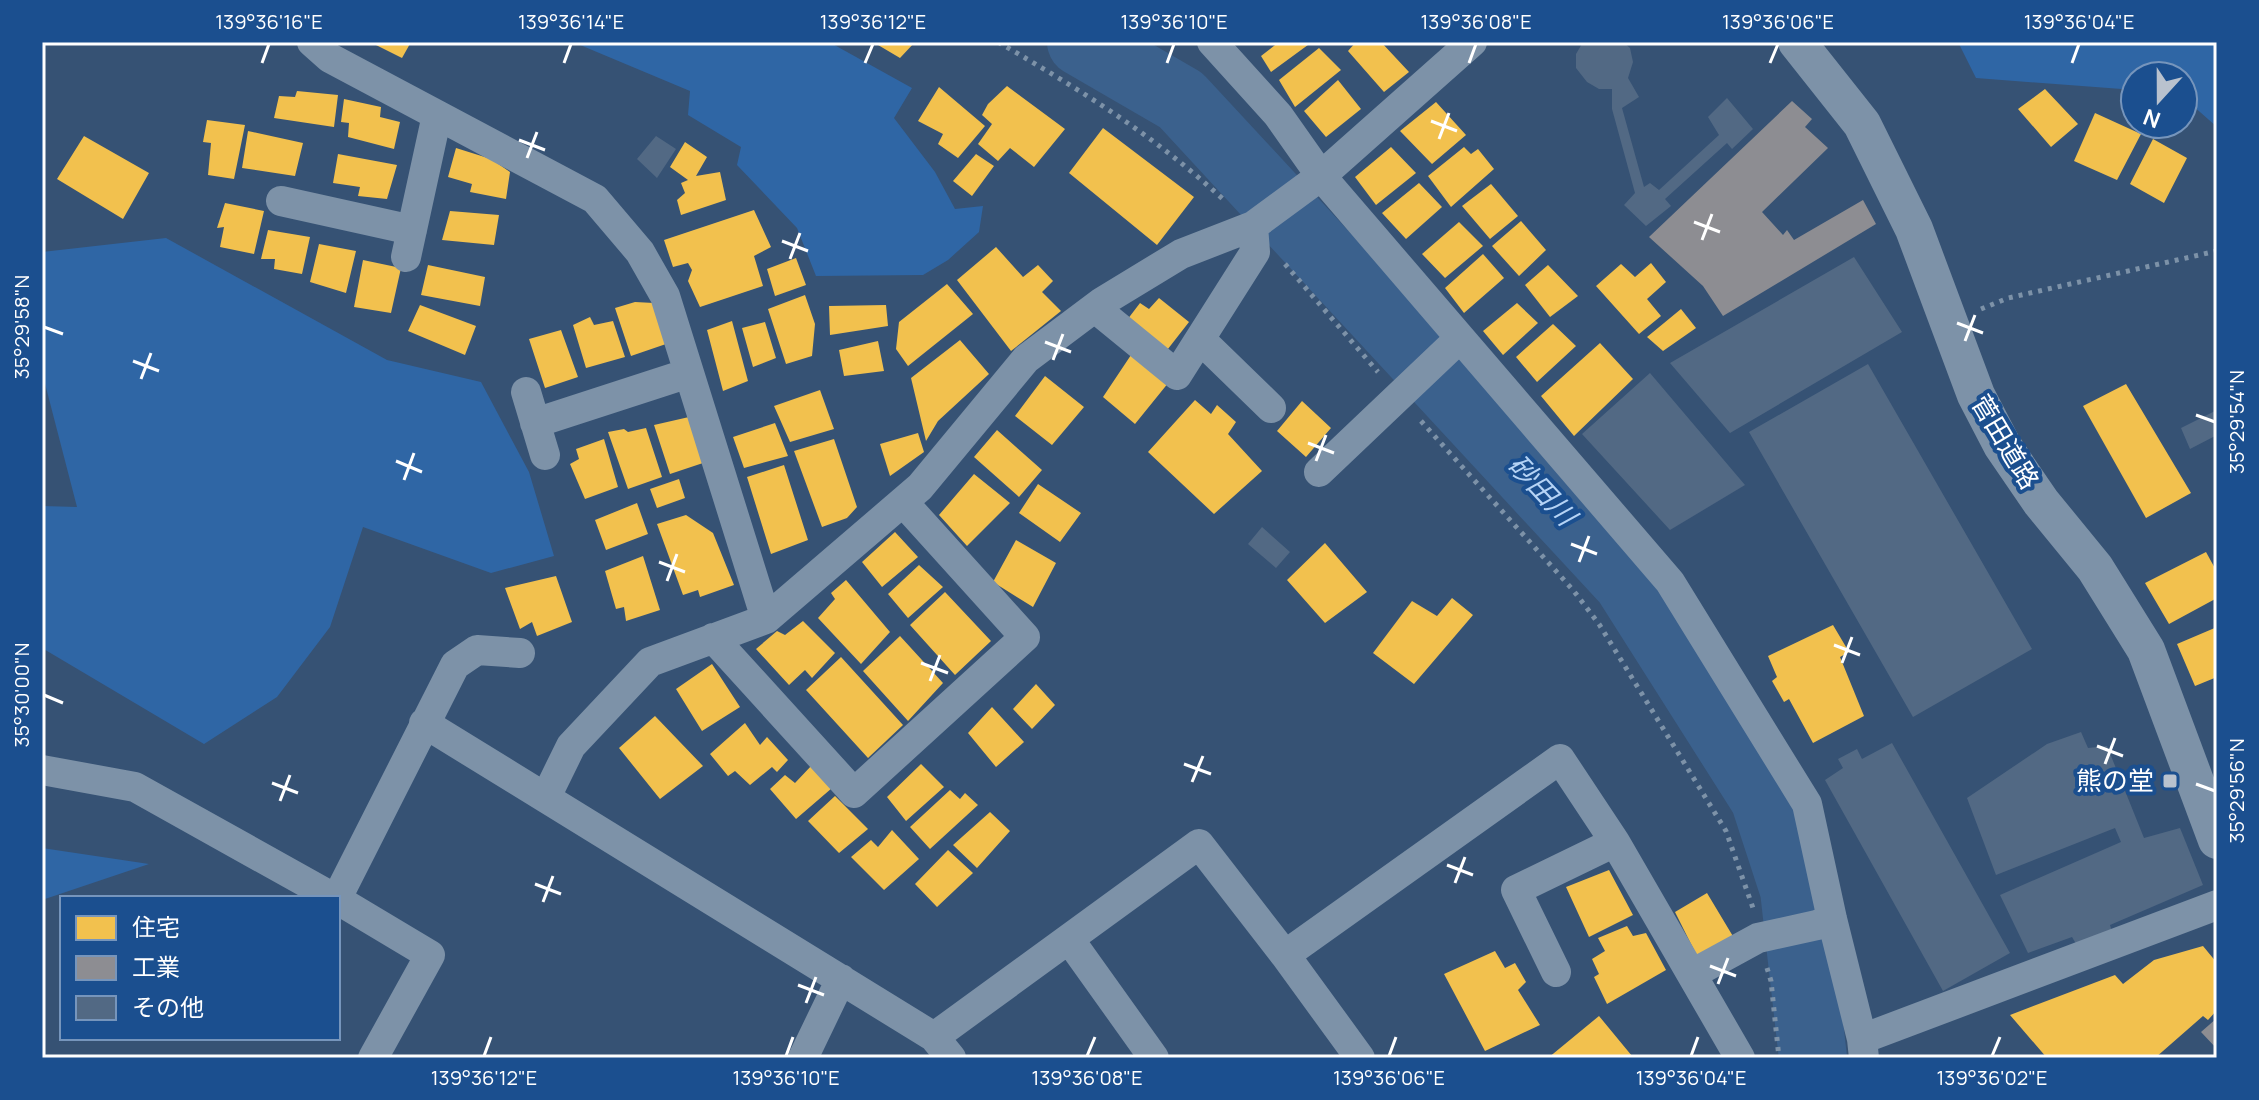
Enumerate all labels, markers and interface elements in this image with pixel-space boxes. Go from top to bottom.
text: 139°36'16"E [215,8,323,35]
text: 139°36'14"E [518,8,624,35]
text: 139°36'12"E [820,8,926,35]
text: 139°36'10"E [1120,8,1228,35]
text: 139°36'08"E [1420,8,1532,35]
text: 139°36'06"E [1722,8,1834,35]
text: 139°36'04"E [2024,8,2134,35]
north arrow [2119,60,2199,140]
text: N [2139,102,2165,136]
text: 35°29'58"N [8,275,35,379]
text: 35°29'54"N [2223,370,2250,474]
street label: 菅田道路 [1964,388,2048,495]
water label: 砂田川 [1500,446,1587,535]
text: 35°30'00"N [8,642,35,748]
text: 35°29'56"N [2223,738,2250,844]
place label: 熊の堂 [2076,762,2154,798]
marker: 熊の堂 [2161,772,2179,790]
legend [60,896,340,1040]
text: 住宅 [132,910,180,943]
text: 工業 [132,950,180,983]
text: その他 [132,990,204,1023]
text: 139°36'12"E [431,1064,537,1091]
text: 139°36'10"E [732,1064,840,1091]
text: 139°36'08"E [1031,1064,1143,1091]
text: 139°36'06"E [1333,1064,1445,1091]
text: 139°36'04"E [1636,1064,1746,1091]
text: 139°36'02"E [1937,1064,2047,1091]

